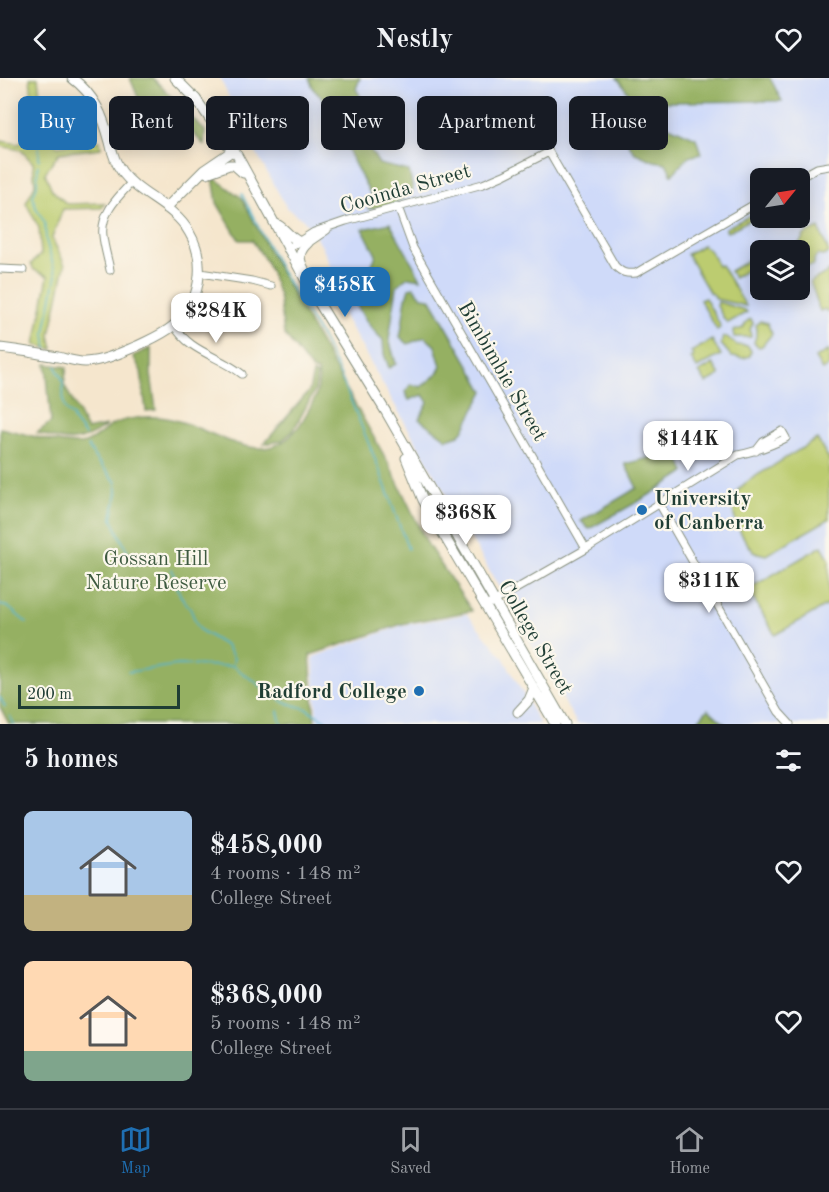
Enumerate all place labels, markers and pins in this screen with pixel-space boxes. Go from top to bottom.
pin: $458K [303,267,387,318]
pin: $284K [174,293,258,344]
pin: $144K [646,421,730,472]
place label: University of Canberra [654,489,764,534]
pin: $368K [424,495,508,546]
marker: University of Canberra [635,503,649,517]
pin: $311K [667,563,751,614]
place label: Radford College [257,682,407,703]
marker: Radford College [412,684,426,698]

